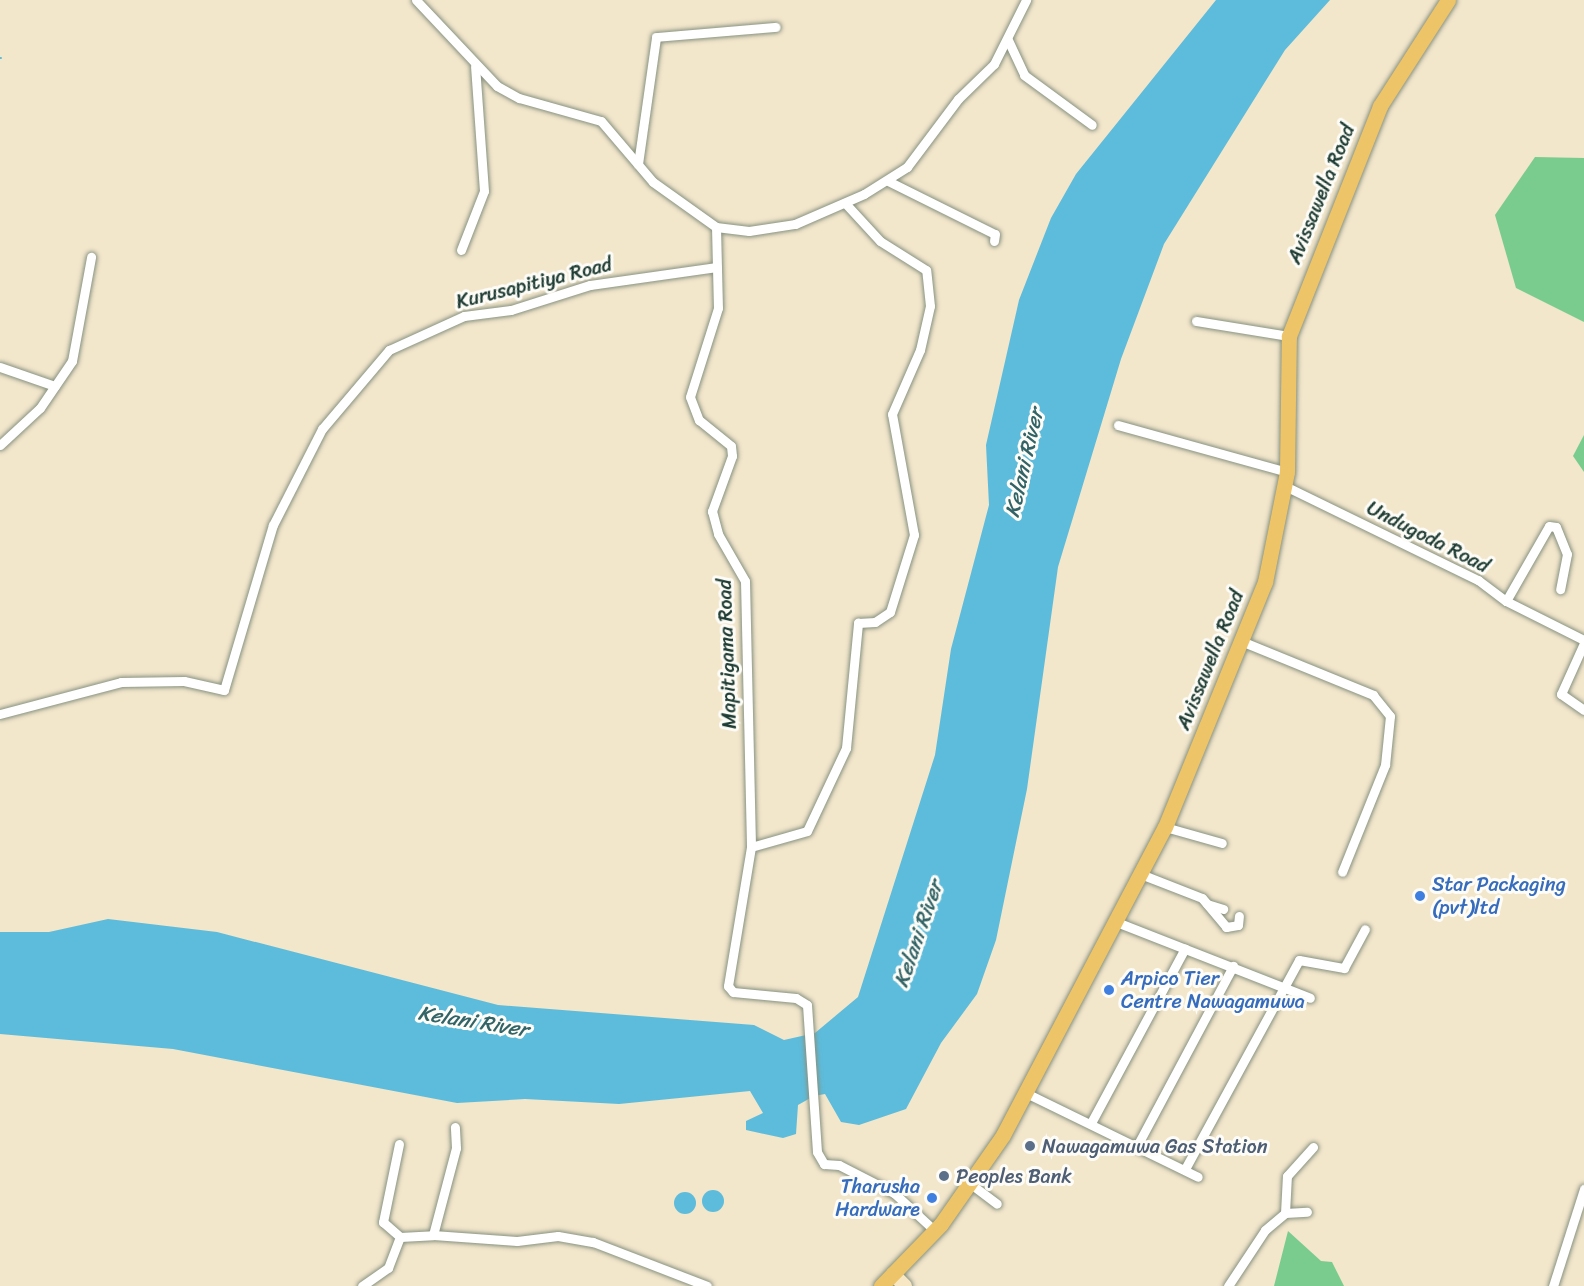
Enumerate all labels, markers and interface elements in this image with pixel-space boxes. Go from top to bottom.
street label: Avissawella Road [1282,121,1360,267]
street label: Kurusapitiya Road [454,252,614,314]
water label: Kelani River [999,406,1049,520]
street label: Undugoda Road [1363,496,1493,578]
street label: Mapitigama Road [712,578,742,730]
street label: Avissawella Road [1171,587,1249,733]
place label: Star Packaging (pvt)ltd [1432,873,1566,920]
water label: Kelani River [888,878,948,990]
marker: Star Packaging (pvt)ltd [1413,889,1427,903]
place label: Arpico Tier Centre Nawagamuwa [1121,966,1305,1013]
marker: Arpico Tier Centre Nawagamuwa [1102,983,1116,997]
water label: Kelani River [417,1000,529,1042]
place label: Nawagamuwa Gas Station [1042,1134,1268,1158]
marker: Nawagamuwa Gas Station [1023,1139,1037,1153]
place label: Peoples Bank [956,1164,1072,1188]
marker: Peoples Bank [937,1169,951,1183]
place label: Tharusha Hardware [835,1174,920,1221]
marker: Tharusha Hardware [925,1191,939,1205]

